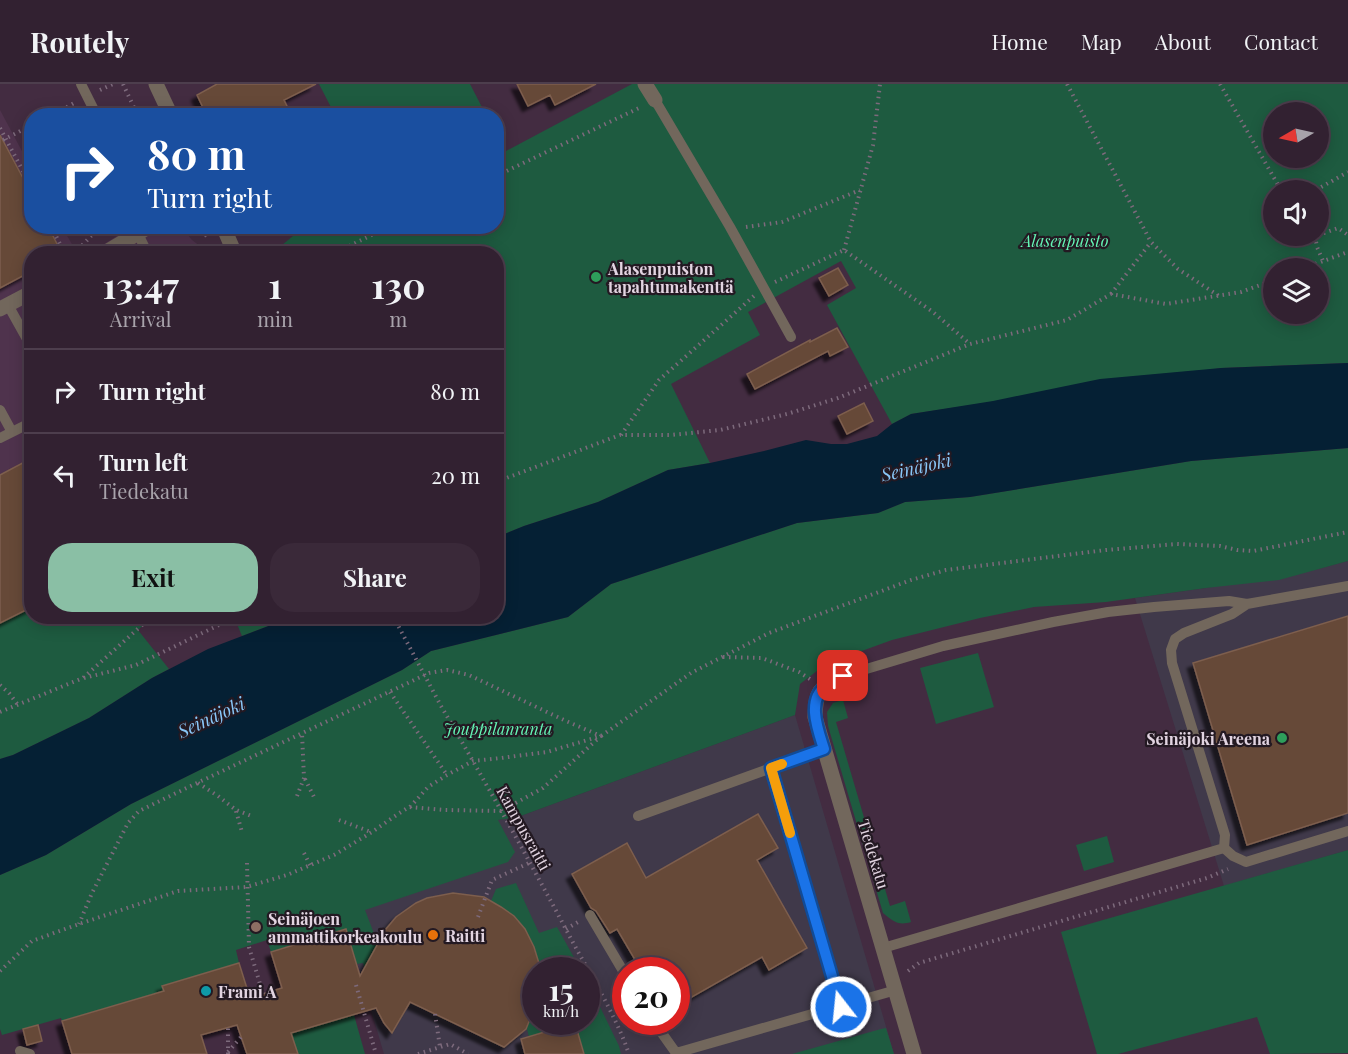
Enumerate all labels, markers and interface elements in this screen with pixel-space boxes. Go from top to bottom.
text: Routely [30,23,129,60]
text: Home [992,27,1048,55]
text: Map [1081,27,1122,55]
text: About [1155,27,1211,55]
text: Contact [1244,27,1318,55]
north arrow [1263,102,1329,168]
map controls [1263,102,1329,324]
text: 80 m [147,125,245,181]
icon: right [48,132,126,210]
text: Turn right [147,179,272,215]
button: sound [1263,180,1329,246]
park label: Alasenpuisto [1019,230,1109,251]
place label: Alasenpuiston tapahtumakenttä [607,258,734,297]
button: layers [1263,258,1329,324]
text: 13:47 [102,260,179,308]
text: 1 [268,260,282,308]
text: 130 [371,260,426,308]
marker: Alasenpuiston tapahtumakenttä [589,270,603,284]
text: Arrival [110,305,171,332]
text: min [257,305,293,332]
text: m [390,305,407,332]
icon: right [48,375,81,408]
text: Turn right [99,376,205,406]
text: 80 m [430,376,480,406]
text: Turn left [99,447,188,477]
water label: Seinäjoki [878,447,954,487]
icon: left [48,459,81,492]
text: 20 m [431,460,480,490]
text: Tiedekatu [99,477,189,504]
button: Exit [48,543,258,612]
button: Share [270,543,480,612]
pin [817,650,868,701]
icon: arrive [826,659,859,692]
water label: Seinäjoki [173,691,249,743]
park label: Jouppilanranta [444,718,552,739]
place label: Seinäjoki Areena [1146,728,1271,749]
marker: Seinäjoki Areena [1275,731,1289,745]
street label: Kampusraitti [492,782,556,874]
street label: Tiedekatu [853,817,895,891]
place label: Seinäjoen ammattikorkeakoulu [268,908,423,947]
marker: Seinäjoen ammattikorkeakoulu [249,920,263,934]
place label: Raitti [445,925,485,946]
marker: Raitti [426,928,440,942]
speed limit sign: 20 [612,957,690,1035]
text: 15 [549,969,573,1009]
position arrow [809,975,873,1039]
place label: Frami A [218,981,277,1002]
marker: Frami A [199,984,213,998]
text: km/h [543,1001,579,1021]

